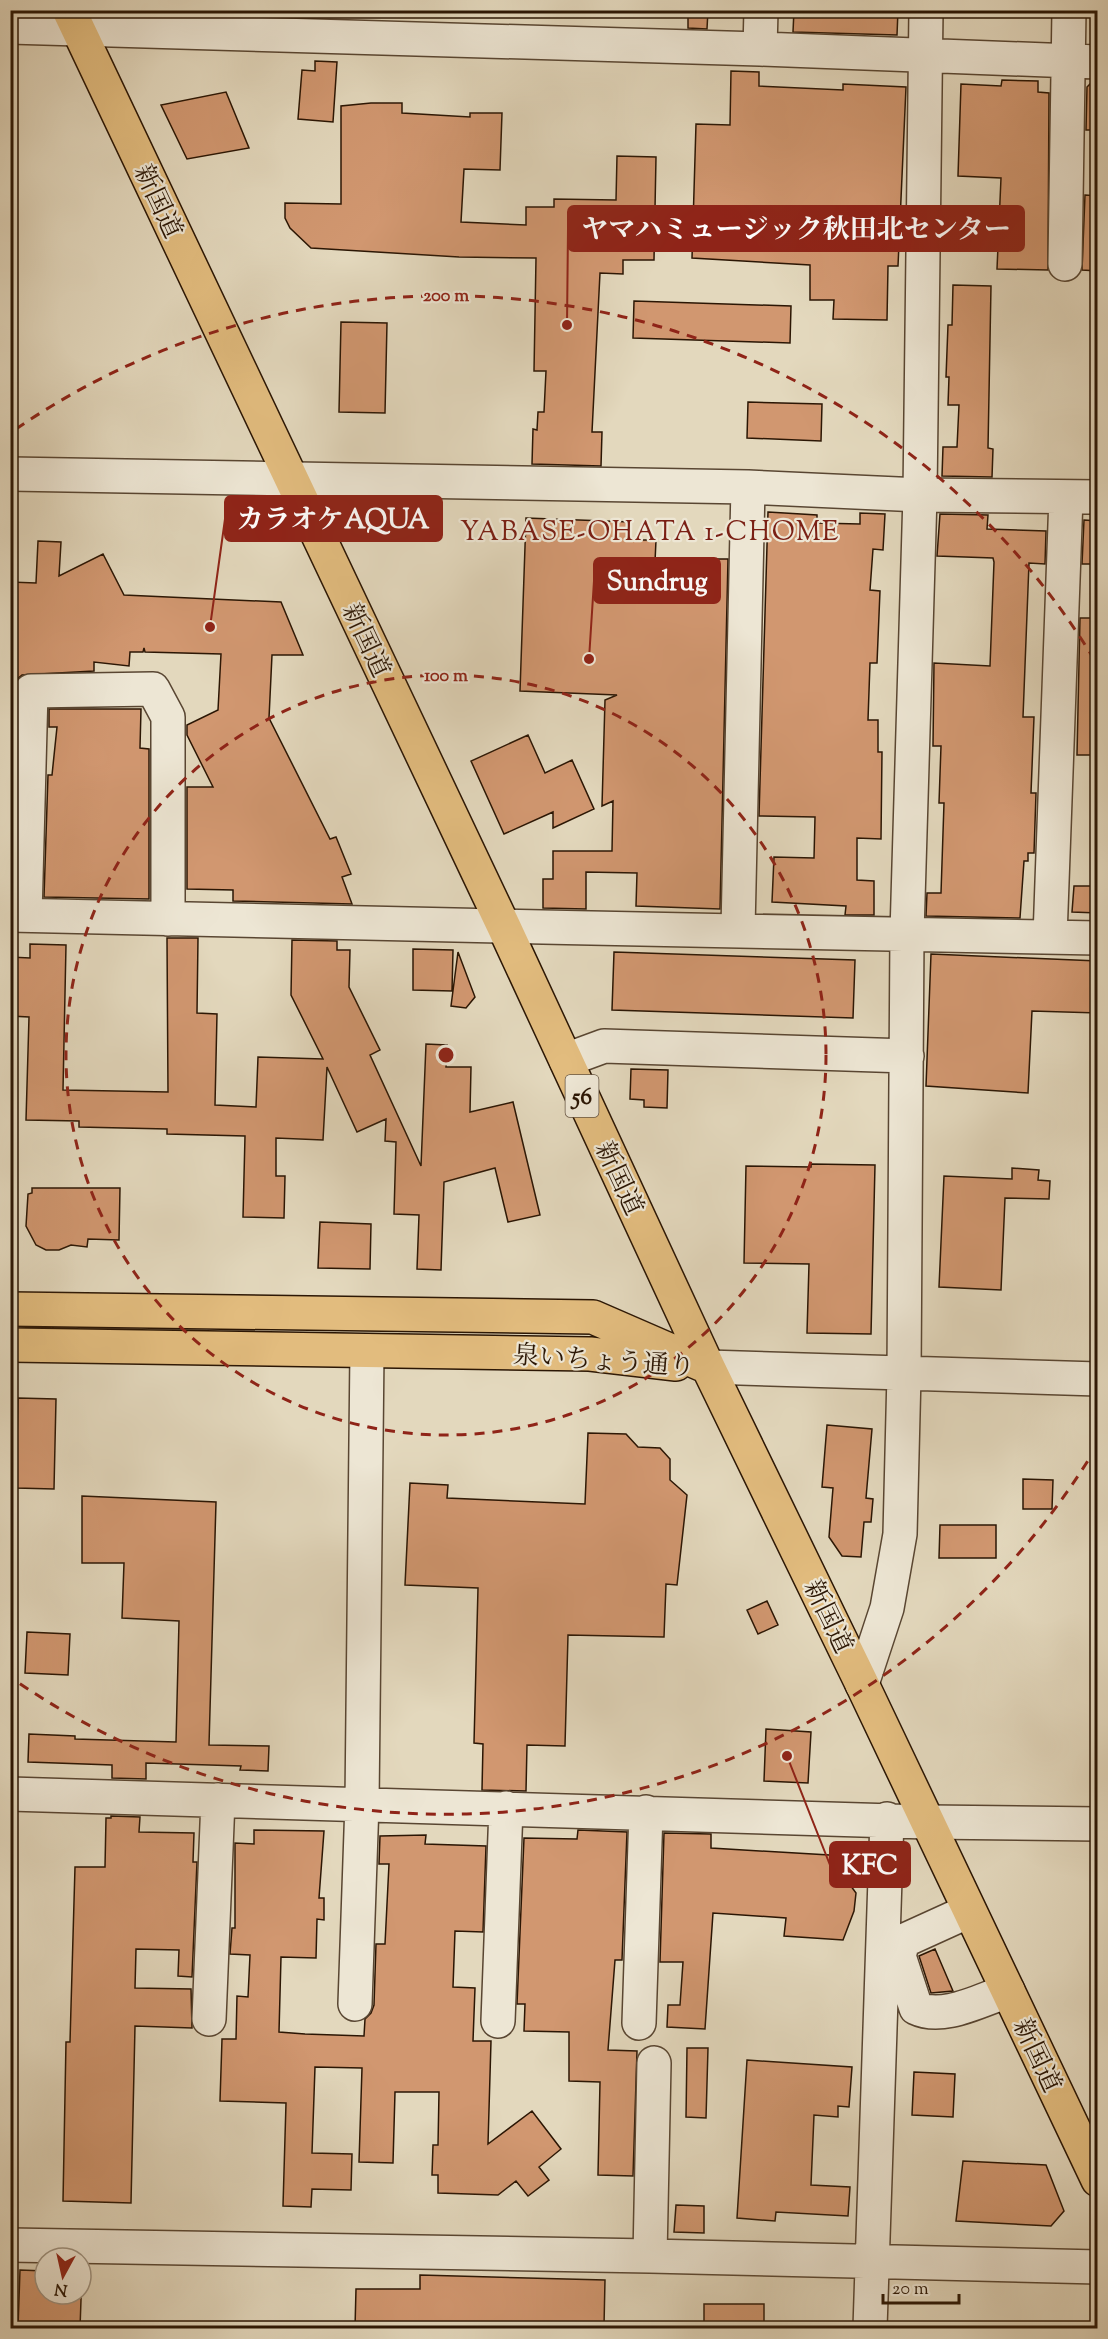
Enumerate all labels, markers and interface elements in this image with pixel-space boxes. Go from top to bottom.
street label: 新国道 [123,159,190,245]
callout: ヤマハミュージック秋田北センター [568,206,1024,251]
text: ヤマハミュージック秋田北センター [581,212,1011,251]
text: 200 m [423,284,469,310]
callout: カラオケAQUA [225,496,442,541]
text: カラオケAQUA [236,502,430,541]
district label: YABASE-OHATA 1-CHOME [460,514,840,553]
callout: Sundrug [594,558,720,603]
text: Sundrug [606,564,708,603]
street label: 新国道 [331,598,398,684]
text: 100 m [424,664,468,690]
centre of rings [436,1045,456,1065]
road number: 56 [566,1075,598,1117]
street label: 新国道 [584,1136,651,1222]
street label: 泉いちょう通り [512,1338,696,1387]
street label: 新国道 [793,1574,860,1660]
callout: KFC [830,1842,910,1887]
text: KFC [842,1848,898,1887]
street label: 新国道 [1002,2013,1069,2099]
north arrow [33,2246,93,2306]
scale bar [883,2267,960,2305]
text: N [53,2276,69,2301]
text: 20 m [892,2277,929,2303]

